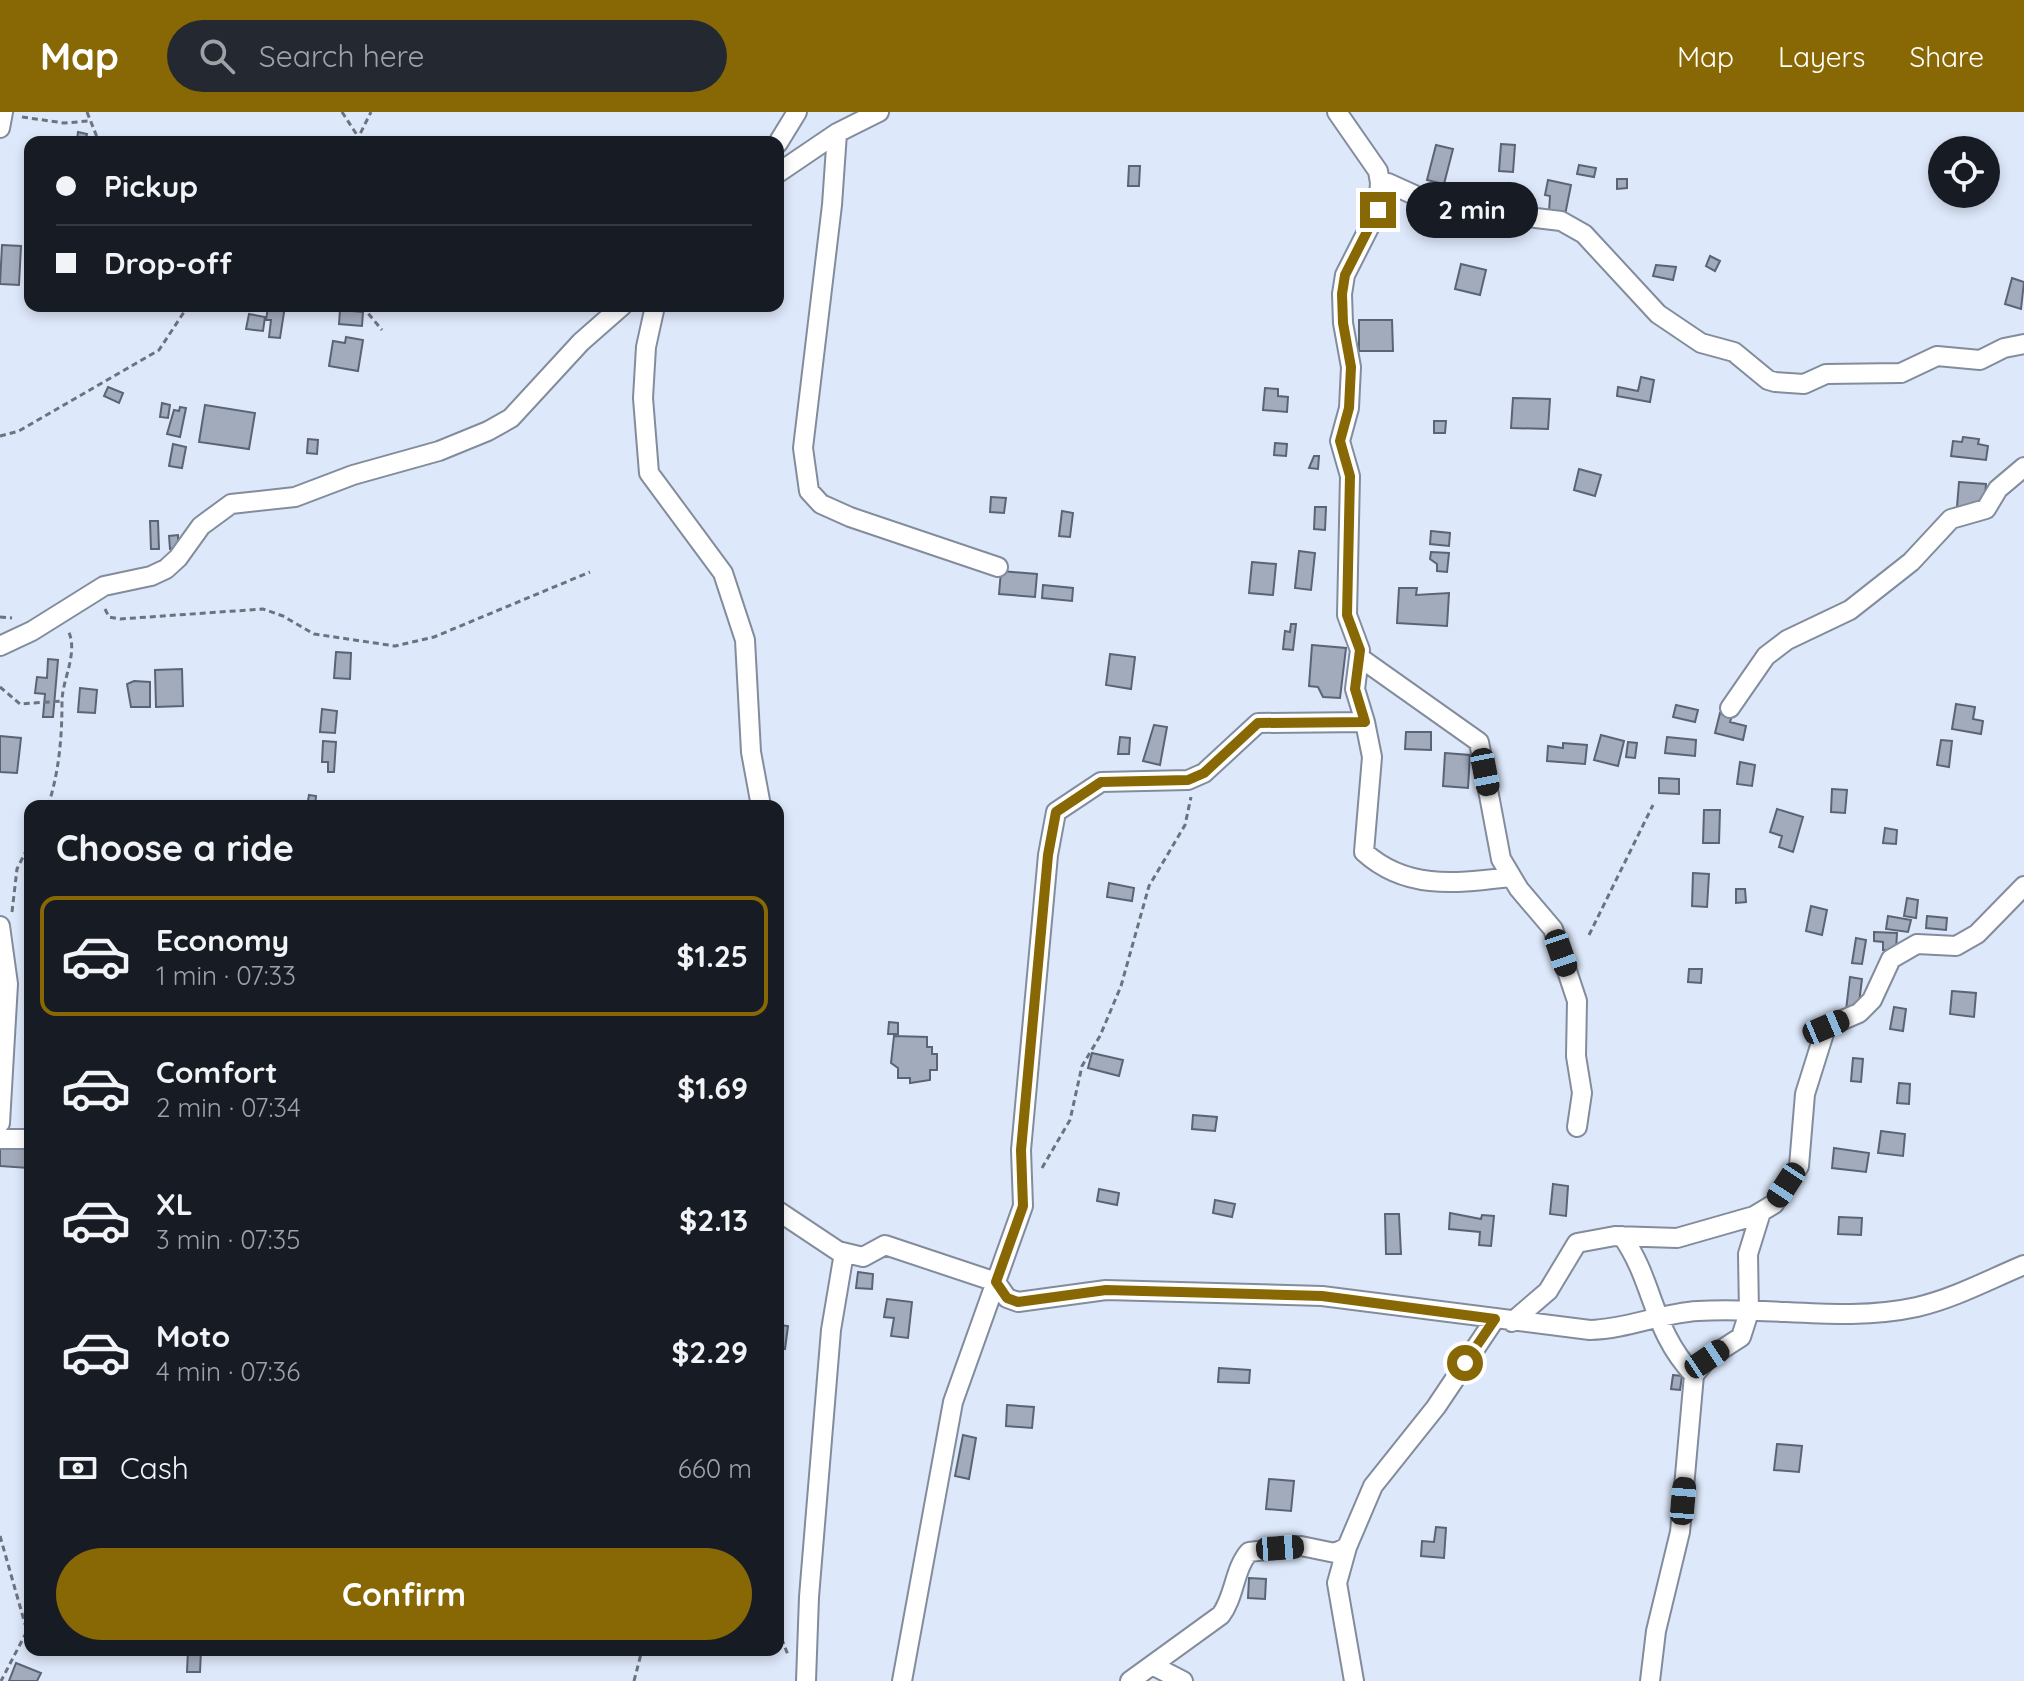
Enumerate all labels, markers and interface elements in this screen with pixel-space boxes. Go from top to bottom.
search box [167,20,727,92]
text: Map [40,32,119,80]
icon: search [195,34,239,78]
text: Search here [259,37,424,75]
text: Map [1677,39,1734,74]
text: Layers [1778,39,1865,74]
text: Share [1909,39,1984,74]
map controls [1928,136,2000,208]
button: locate [1928,136,2000,208]
text: Pickup [104,167,198,205]
callout: 2 min [1406,182,1538,238]
route end [1360,192,1396,228]
text: 2 min [1438,193,1506,226]
text: Drop-off [104,244,232,282]
car [1469,746,1501,798]
text: Choose a ride [56,825,294,870]
icon: car [60,920,132,992]
text: Economy [156,921,289,959]
car [1542,926,1580,980]
text: $1.25 [677,937,748,975]
text: 1 min · 07:33 [156,959,296,992]
car [1799,1007,1853,1047]
icon: car [60,1052,132,1124]
text: Comfort [156,1053,277,1091]
text: $1.69 [677,1069,748,1107]
text: 2 min · 07:34 [156,1091,301,1124]
car [1763,1158,1809,1212]
icon: car [60,1184,132,1256]
text: XL [156,1185,193,1223]
text: $2.13 [679,1201,748,1239]
text: 3 min · 07:35 [156,1223,300,1256]
icon: car [60,1316,132,1388]
text: Moto [156,1317,230,1355]
text: $2.29 [671,1333,748,1371]
car [1680,1336,1734,1382]
route start [1447,1345,1483,1381]
text: 4 min · 07:36 [156,1355,300,1388]
icon: cash [56,1446,100,1490]
text: Cash [120,1449,189,1487]
text: 660 m [678,1452,752,1485]
car [1669,1476,1697,1526]
car [1255,1534,1305,1562]
button: Confirm [56,1548,752,1640]

